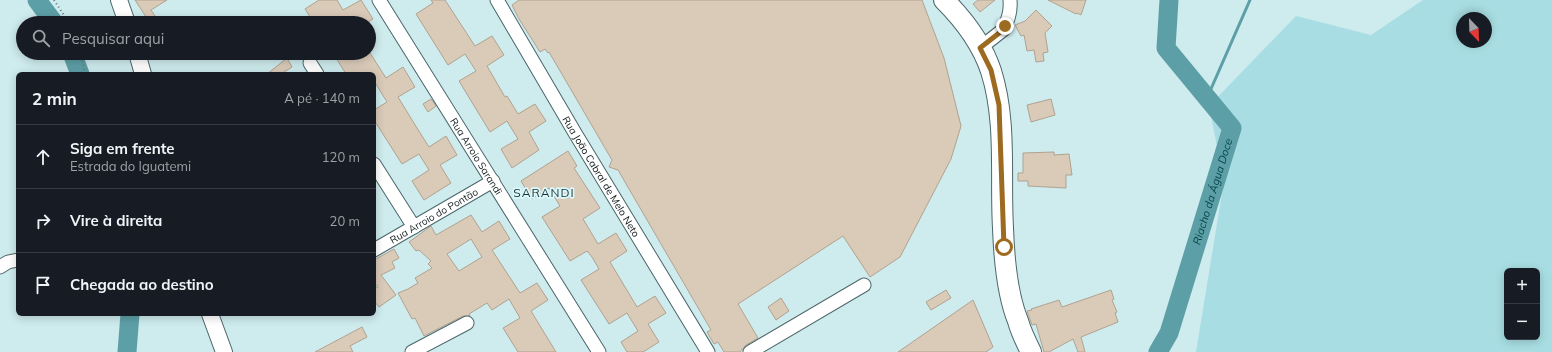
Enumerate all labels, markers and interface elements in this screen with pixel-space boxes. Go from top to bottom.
north arrow [1456,12,1492,48]
search box [16,16,376,60]
route end [996,17,1014,35]
icon: search [30,27,52,49]
text: Pesquisar aqui [62,29,164,48]
text: 2 min [32,88,77,109]
text: A pé · 140 m [284,90,360,106]
street label: Rua João Cabral de Melo Neto [560,114,643,240]
street label: Rua Arroio Sarandi [447,115,505,197]
water label: Riacho da Água Doce [1190,137,1235,246]
text: Siga em frente [70,139,175,158]
icon: ahead [32,146,54,168]
text: 120 m [322,149,360,165]
text: Estrada do Iguatemi [70,158,191,174]
street label: Rua Arroio do Pontão [388,185,481,246]
district label: SARANDI [513,185,575,200]
icon: right [32,210,54,232]
text: Vire à direita [70,211,162,230]
text: 20 m [330,213,360,229]
route start [995,238,1013,256]
map controls [1504,268,1540,340]
button: + [1504,268,1540,304]
icon: arrive [32,274,54,296]
text: Chegada ao destino [70,275,214,294]
button: − [1504,304,1540,340]

